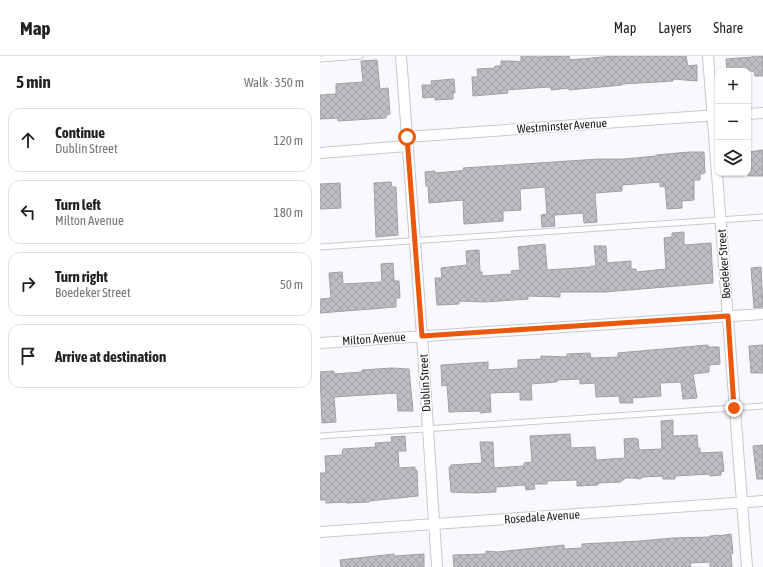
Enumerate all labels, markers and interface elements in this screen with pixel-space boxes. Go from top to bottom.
text: Map [20,17,51,39]
text: Map [614,20,636,36]
text: Layers [658,20,691,36]
text: Share [713,20,743,36]
map controls [715,68,751,176]
button: + [715,68,751,104]
text: 5 min [16,72,51,92]
text: Walk · 350 m [244,75,304,90]
button: − [715,104,751,140]
street label: Westminster Avenue [517,116,607,136]
text: Continue [55,124,105,141]
route start [398,128,416,146]
icon: ahead [17,129,39,151]
text: 120 m [274,133,303,148]
button: layers [715,140,751,176]
text: Dublin Street [55,141,118,156]
text: Turn left [55,196,101,213]
icon: left [17,201,39,223]
text: 180 m [274,205,303,220]
text: Milton Avenue [55,213,124,228]
street label: Boedeker Street [715,228,733,299]
text: Turn right [55,268,108,285]
icon: right [17,273,39,295]
text: 50 m [280,277,303,292]
text: Boedeker Street [55,285,131,300]
street label: Milton Avenue [342,330,406,348]
icon: arrive [17,345,39,367]
text: Arrive at destination [55,348,166,365]
street label: Dublin Street [416,353,434,412]
route end [725,399,743,417]
street label: Rosedale Avenue [504,507,580,527]

